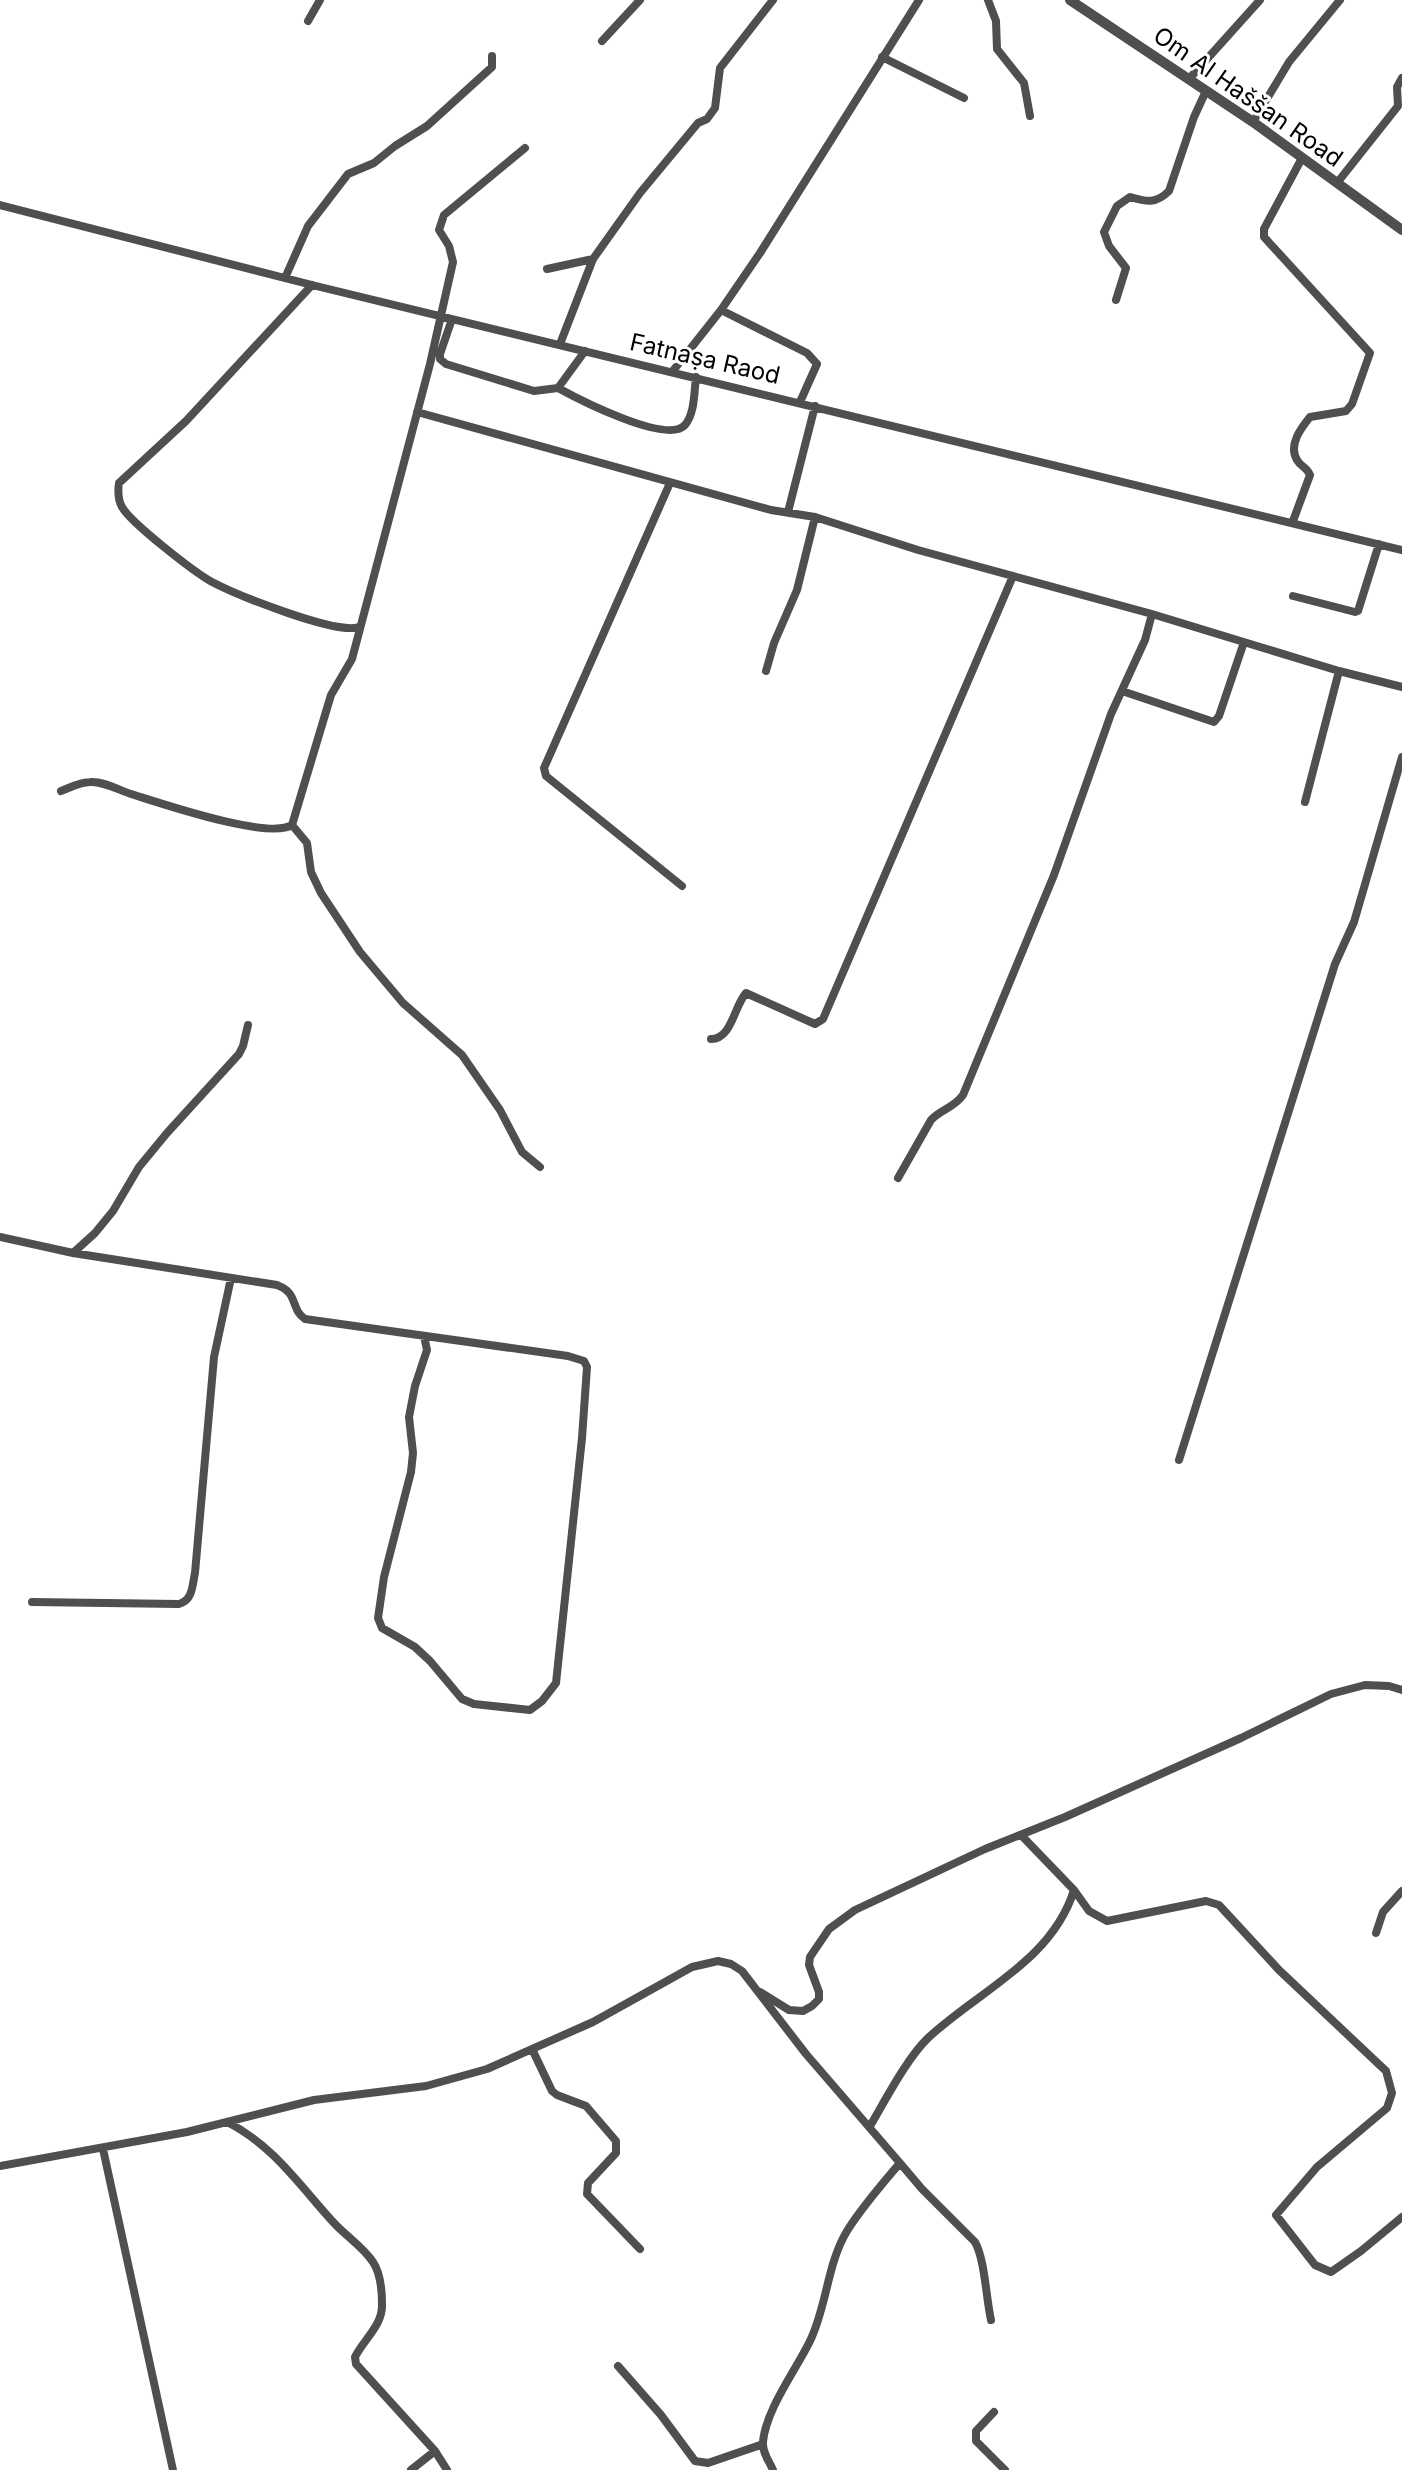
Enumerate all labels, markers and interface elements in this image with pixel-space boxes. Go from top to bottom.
street label: Om Al Haššan Road [1148,20,1348,173]
street label: Fatnaṣa Raod [627,327,783,390]

